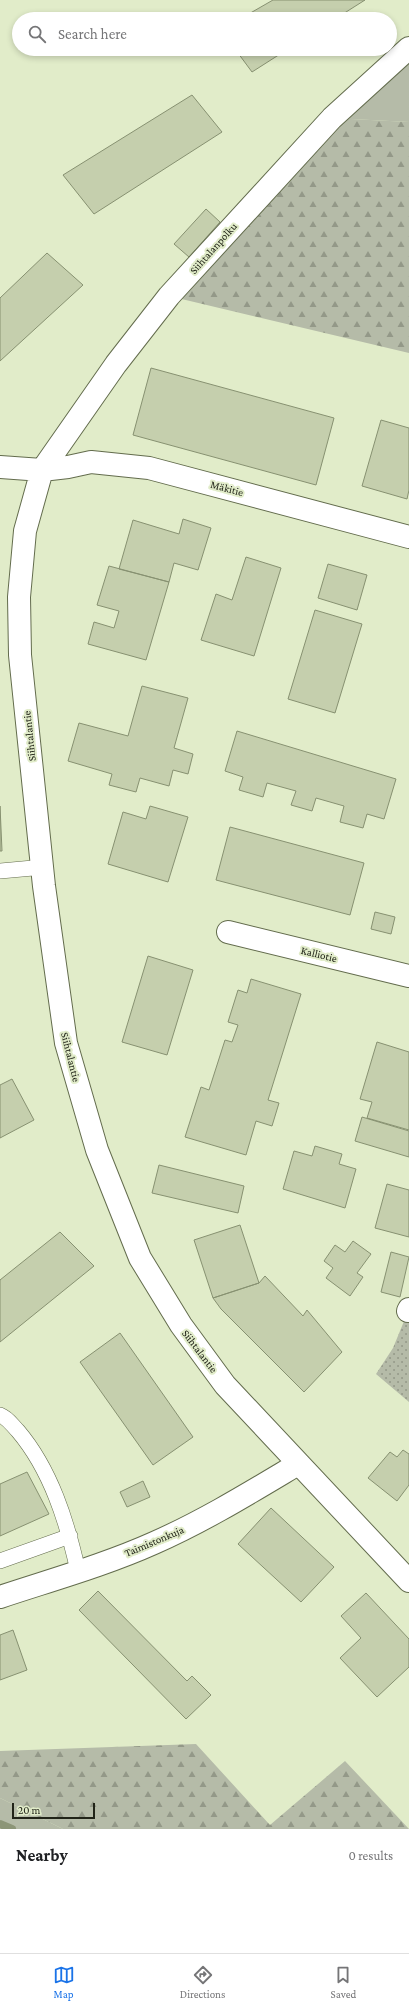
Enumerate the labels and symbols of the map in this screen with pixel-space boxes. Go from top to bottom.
street label: Siihtalanpolku [187,220,240,277]
street label: Mäkitie [209,478,245,498]
street label: Siihtalantie [20,710,38,762]
street label: Kalliotie [300,944,338,964]
street label: Siihtalantie [59,1031,83,1083]
street label: Siihtalantie [180,1327,220,1375]
street label: Taimistonkuja [122,1523,186,1560]
scale bar [12,1801,95,1820]

